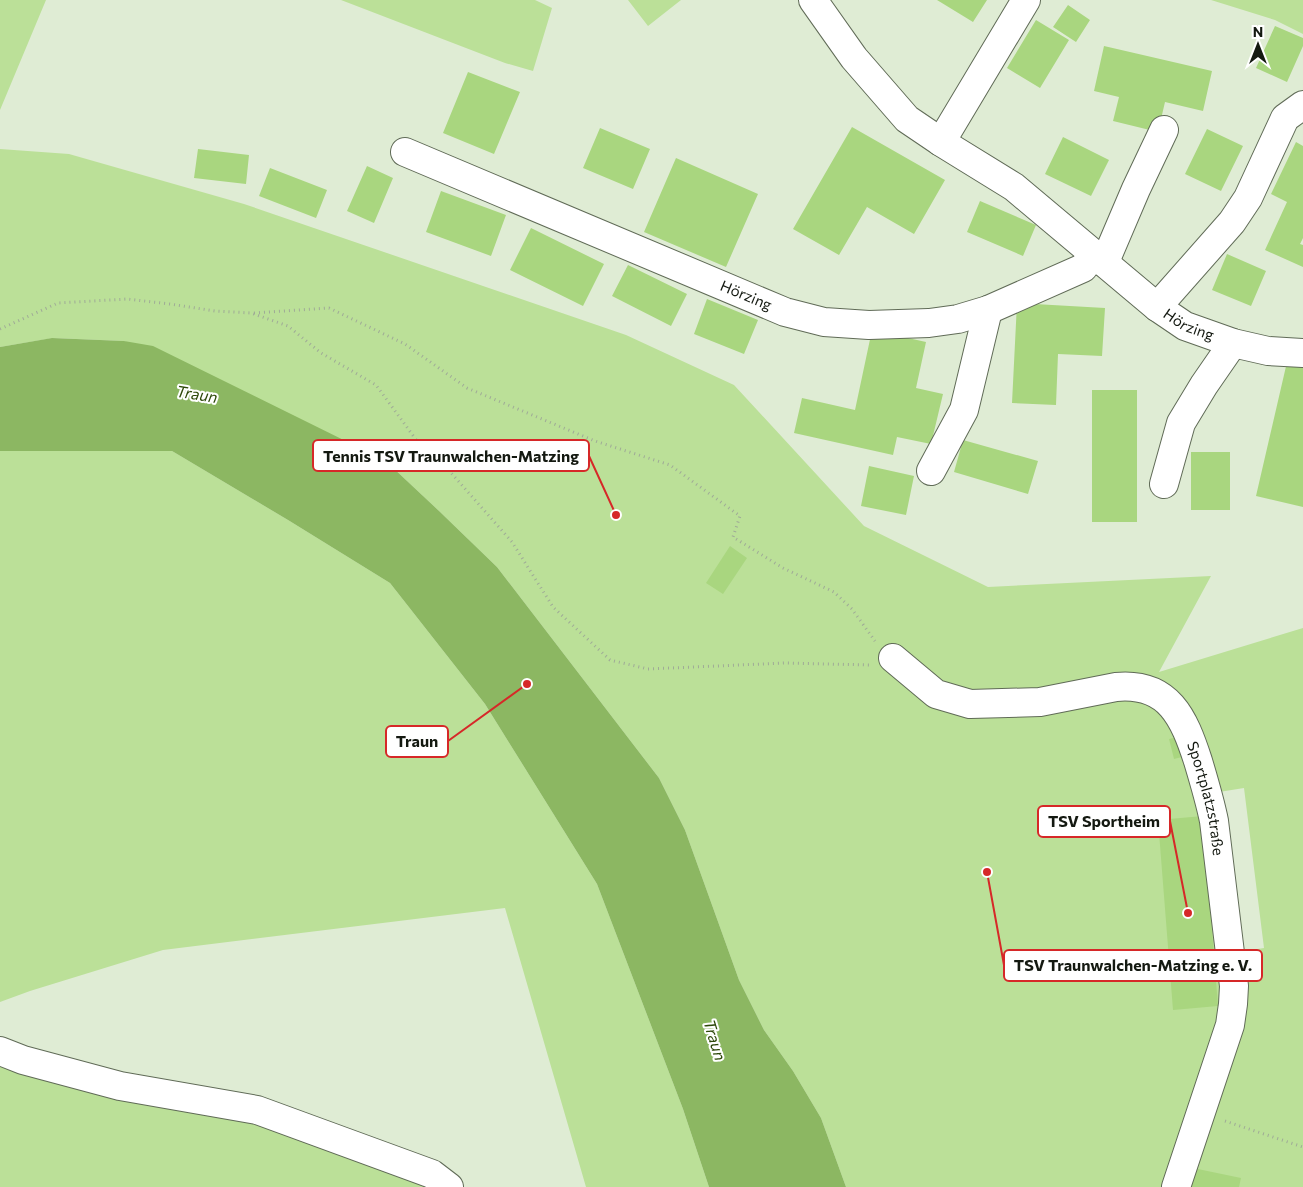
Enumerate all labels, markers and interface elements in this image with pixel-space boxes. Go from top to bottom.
north arrow [1233,20,1283,70]
text: N [1253,23,1263,40]
street label: Hörzing [718,276,775,313]
street label: Hörzing [1160,304,1217,344]
water label: Traun [175,381,219,406]
callout: Tennis TSV Traunwalchen-Matzing [313,440,589,471]
text: Tennis TSV Traunwalchen-Matzing [323,446,579,465]
callout: Traun [386,726,448,757]
text: Traun [396,731,438,750]
street label: Sportplatzstraße [1184,739,1228,856]
callout: TSV Sportheim [1038,806,1170,837]
text: TSV Sportheim [1048,811,1160,830]
callout: TSV Traunwalchen-Matzing e. V. [1004,950,1262,981]
text: TSV Traunwalchen-Matzing e. V. [1014,955,1252,974]
water label: Traun [700,1017,731,1063]

